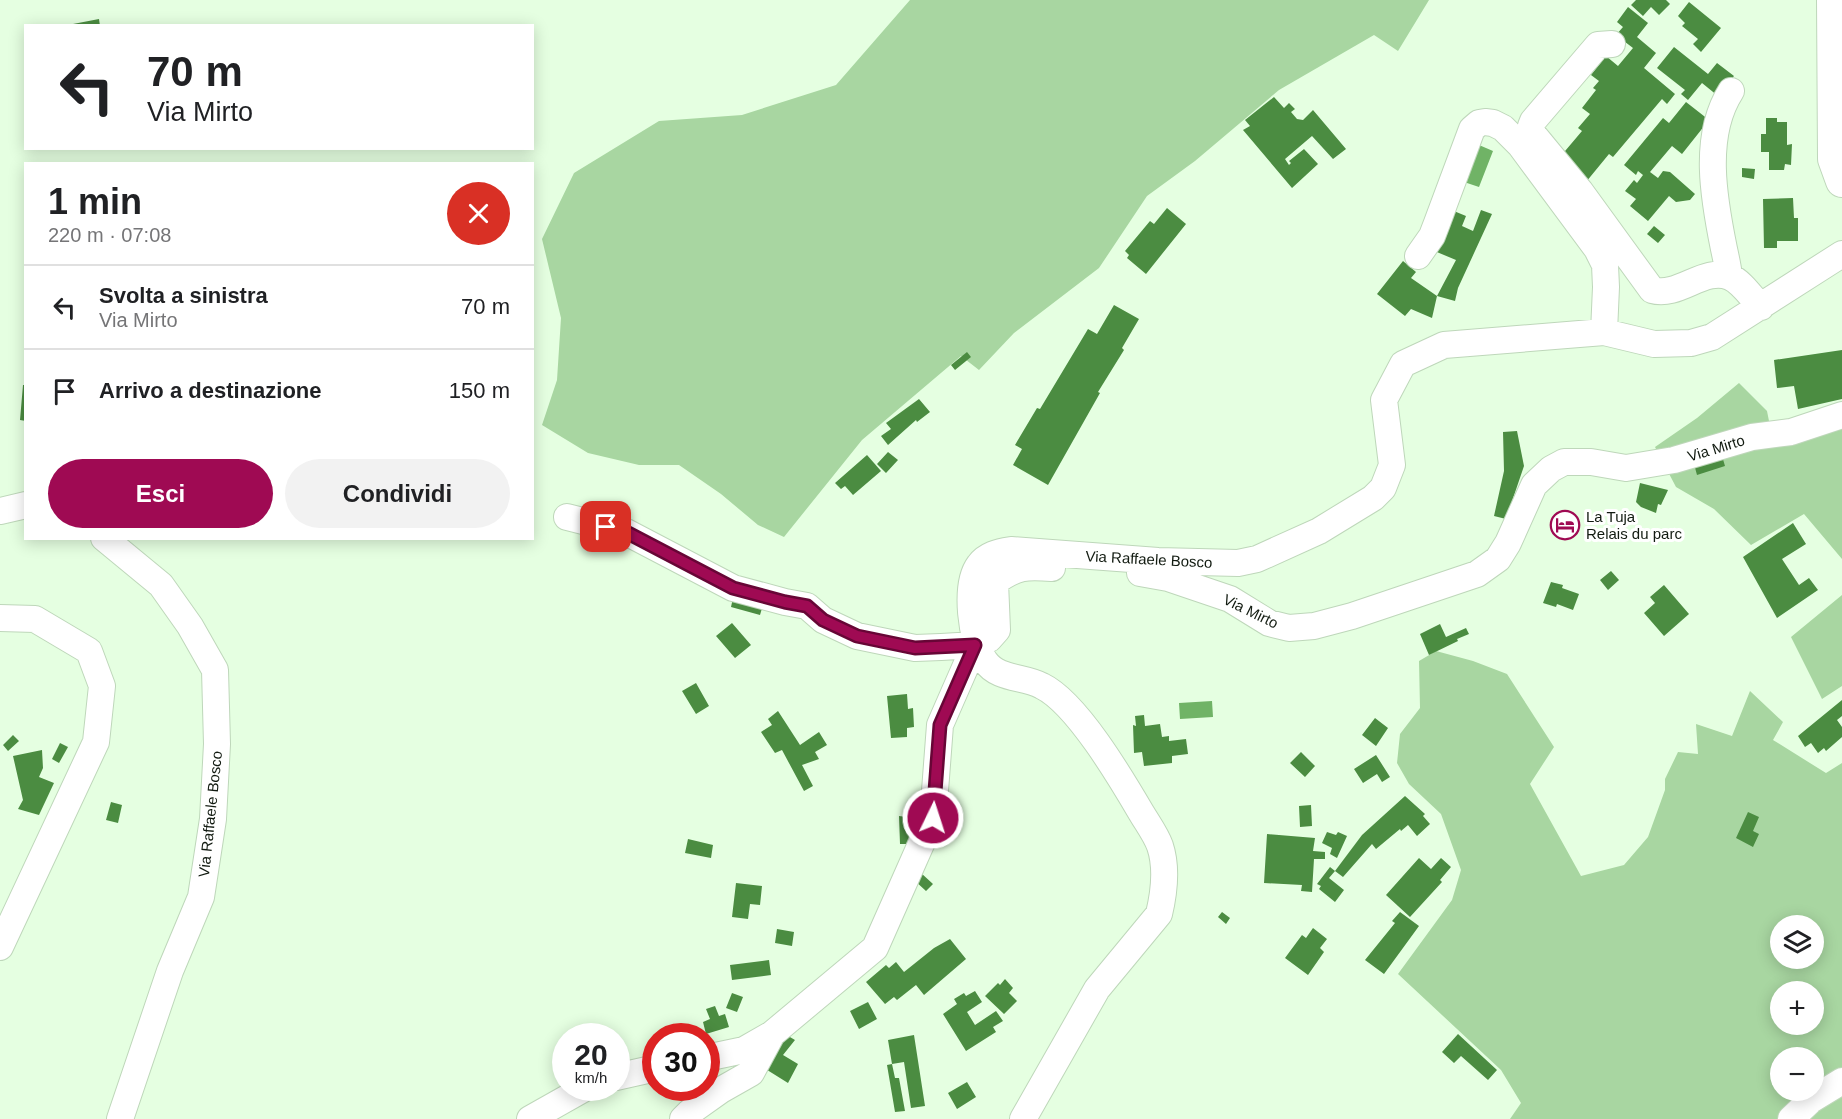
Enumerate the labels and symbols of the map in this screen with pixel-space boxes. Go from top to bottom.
street label: Via Mirto [1685,431,1747,465]
pin [580,501,631,552]
place label: La Tuja Relais du parc [1586,508,1682,542]
hotel icon: La Tuja Relais du parc [1549,509,1581,541]
street label: Via Raffaele Bosco [1085,547,1213,571]
street label: Via Mirto [1221,590,1281,632]
street label: Via Raffaele Bosco [195,750,225,878]
position arrow [901,786,965,850]
speed limit sign: 30 [642,1023,720,1101]

